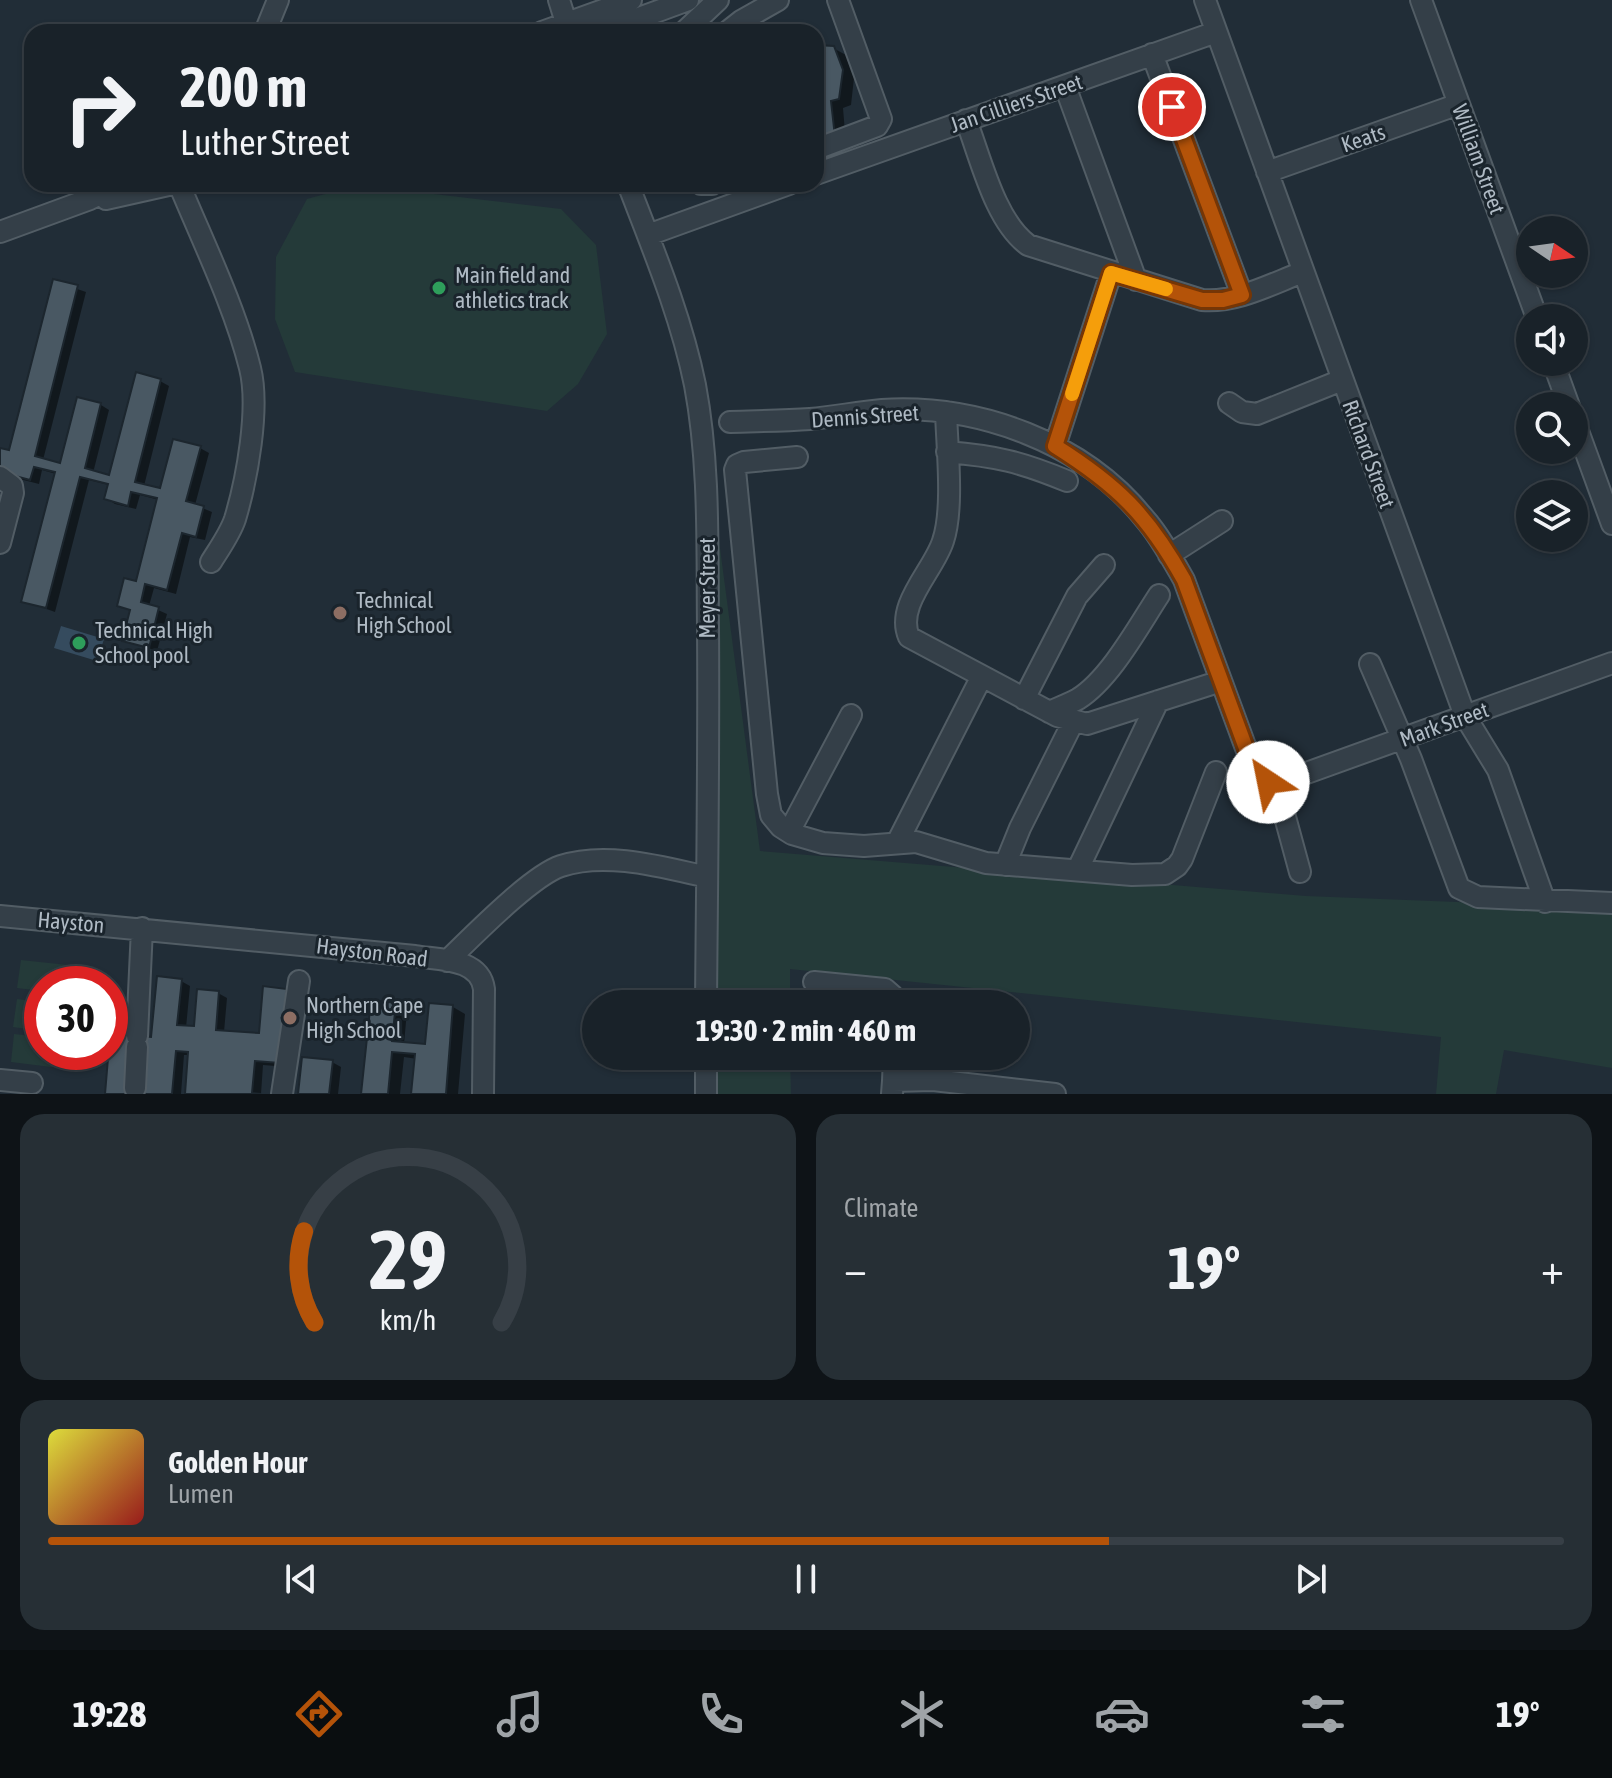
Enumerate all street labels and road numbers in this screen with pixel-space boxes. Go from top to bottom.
street label: Jan Cilliers Street [946,68,1086,138]
street label: William Street [1447,100,1511,218]
street label: Keats [1338,118,1389,158]
street label: Richard Street [1337,396,1401,512]
street label: Dennis Street [810,399,920,433]
street label: Meyer Street [694,537,720,639]
street label: Mark Street [1396,696,1492,752]
street label: Hayston [37,906,105,938]
street label: Hayston Road [315,932,429,972]

